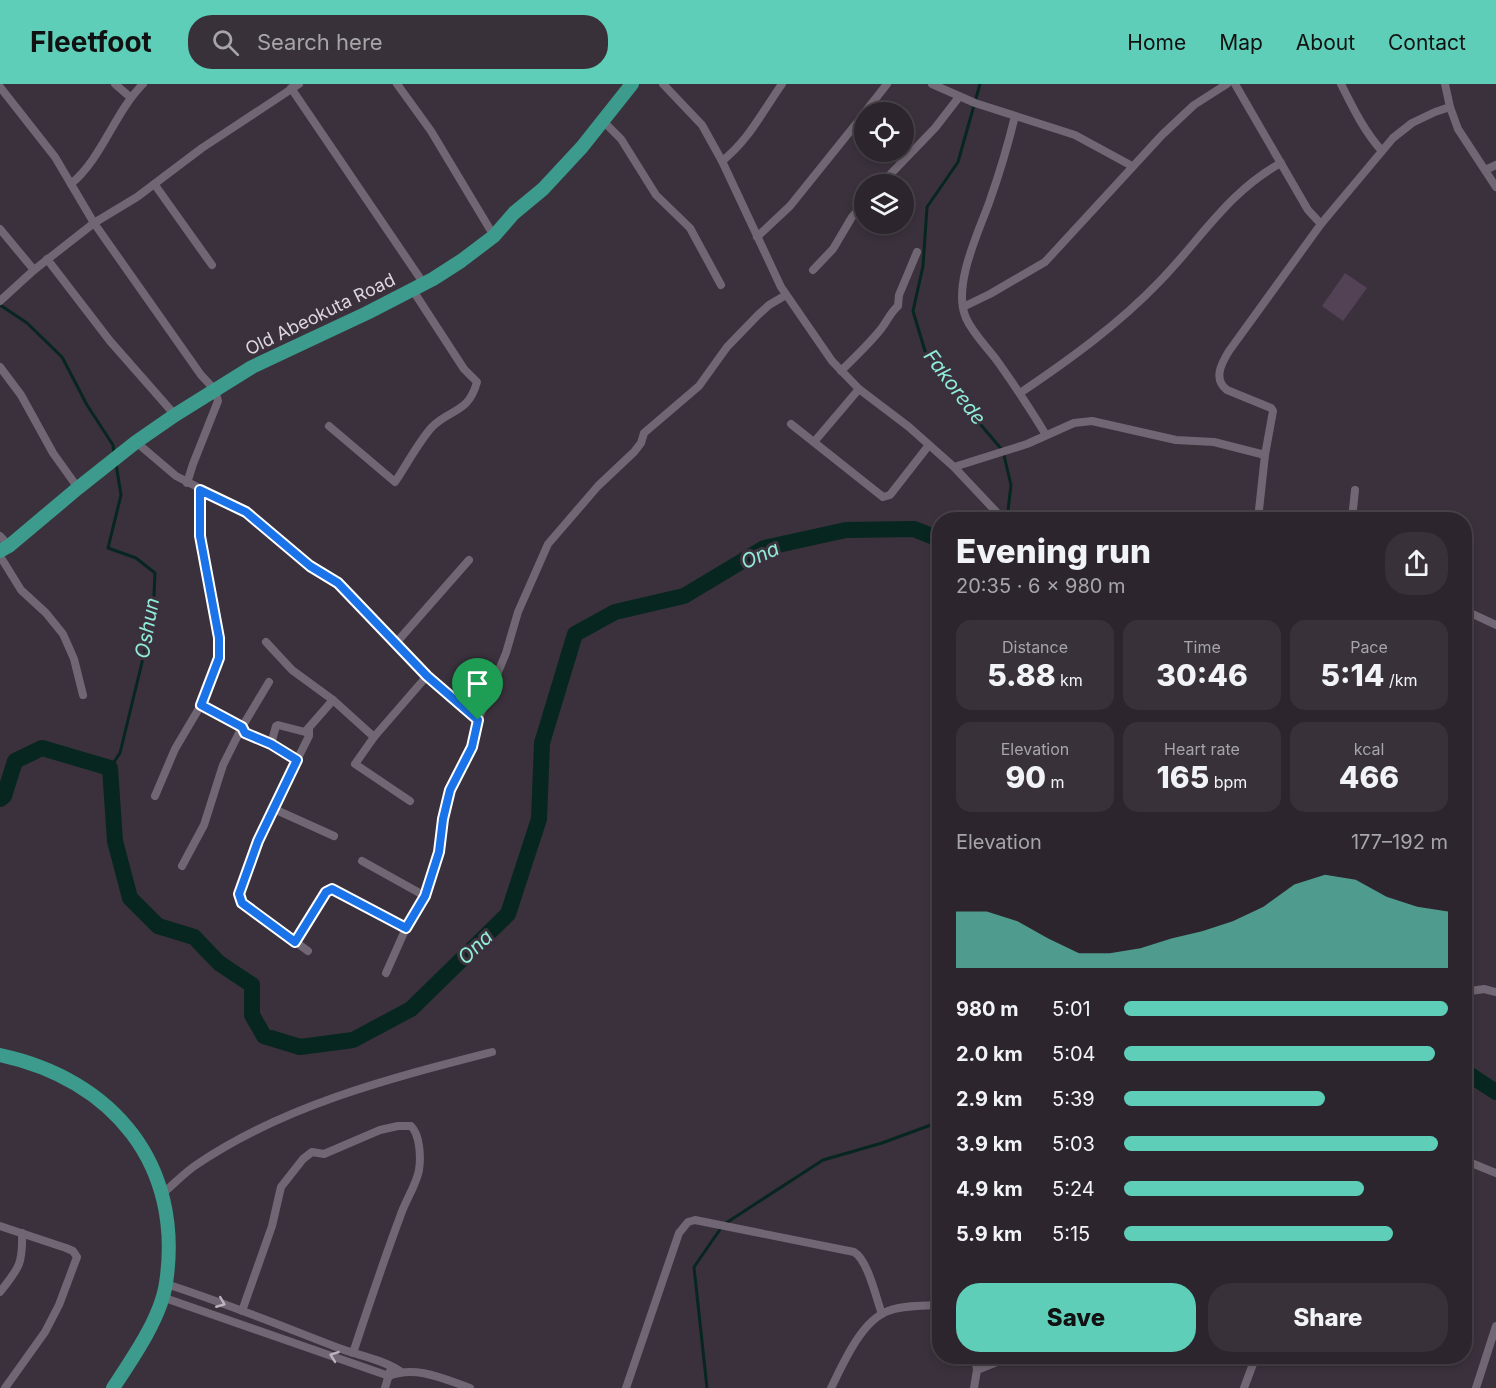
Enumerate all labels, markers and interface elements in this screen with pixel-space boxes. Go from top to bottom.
search box [188,15,608,69]
text: Fleetfoot [30,25,152,59]
icon: search [209,26,242,59]
text: Search here [257,29,383,55]
text: Home [1127,30,1186,55]
text: Map [1219,30,1263,55]
text: About [1296,30,1355,55]
text: Contact [1388,30,1466,55]
map controls [854,102,914,234]
button: locate [854,102,914,162]
button: layers [854,174,914,234]
street label: Old Abeokuta Road [242,269,398,359]
water label: Fakorede [919,345,991,429]
text: Evening run [956,531,1151,571]
button: share [1385,532,1448,595]
water label: Ona [737,536,783,574]
text: 20:35 · 6 × 980 m [956,574,1126,598]
water label: Oshun [130,596,164,660]
text: Distance [1002,637,1068,657]
text: Time [1183,637,1221,657]
text: Pace [1350,637,1388,657]
text: 5.88 [987,657,1056,693]
text: 30:46 [1156,657,1248,693]
text: 5:14 [1320,657,1384,693]
pin [452,658,503,720]
icon: arrive [461,667,494,700]
text: km [1056,670,1083,690]
text: /km [1384,670,1418,690]
text: Elevation [1001,739,1069,759]
text: Heart rate [1164,739,1240,759]
text: kcal [1354,739,1384,759]
text: 90 [1005,759,1046,795]
text: 165 [1157,759,1209,795]
text: 466 [1339,759,1399,795]
text: m [1046,772,1065,792]
text: bpm [1209,772,1247,792]
text: Elevation [956,830,1042,854]
text: 177–192 m [1351,830,1448,854]
water label: Ona [452,925,498,969]
text: 980 m [956,997,1018,1021]
text: 5:01 [1052,997,1091,1021]
text: 2.0 km [956,1042,1023,1066]
text: 5:04 [1052,1042,1095,1066]
text: 2.9 km [956,1087,1023,1111]
text: 5:39 [1052,1087,1095,1111]
text: 3.9 km [956,1132,1023,1156]
text: 5:03 [1052,1132,1095,1156]
text: 4.9 km [956,1177,1023,1201]
text: 5:24 [1052,1177,1095,1201]
text: 5.9 km [956,1222,1022,1246]
text: 5:15 [1052,1222,1090,1246]
button: Save [956,1283,1196,1352]
button: Share [1208,1283,1448,1352]
one-way arrow [215,1296,226,1308]
one-way arrow [329,1351,340,1364]

